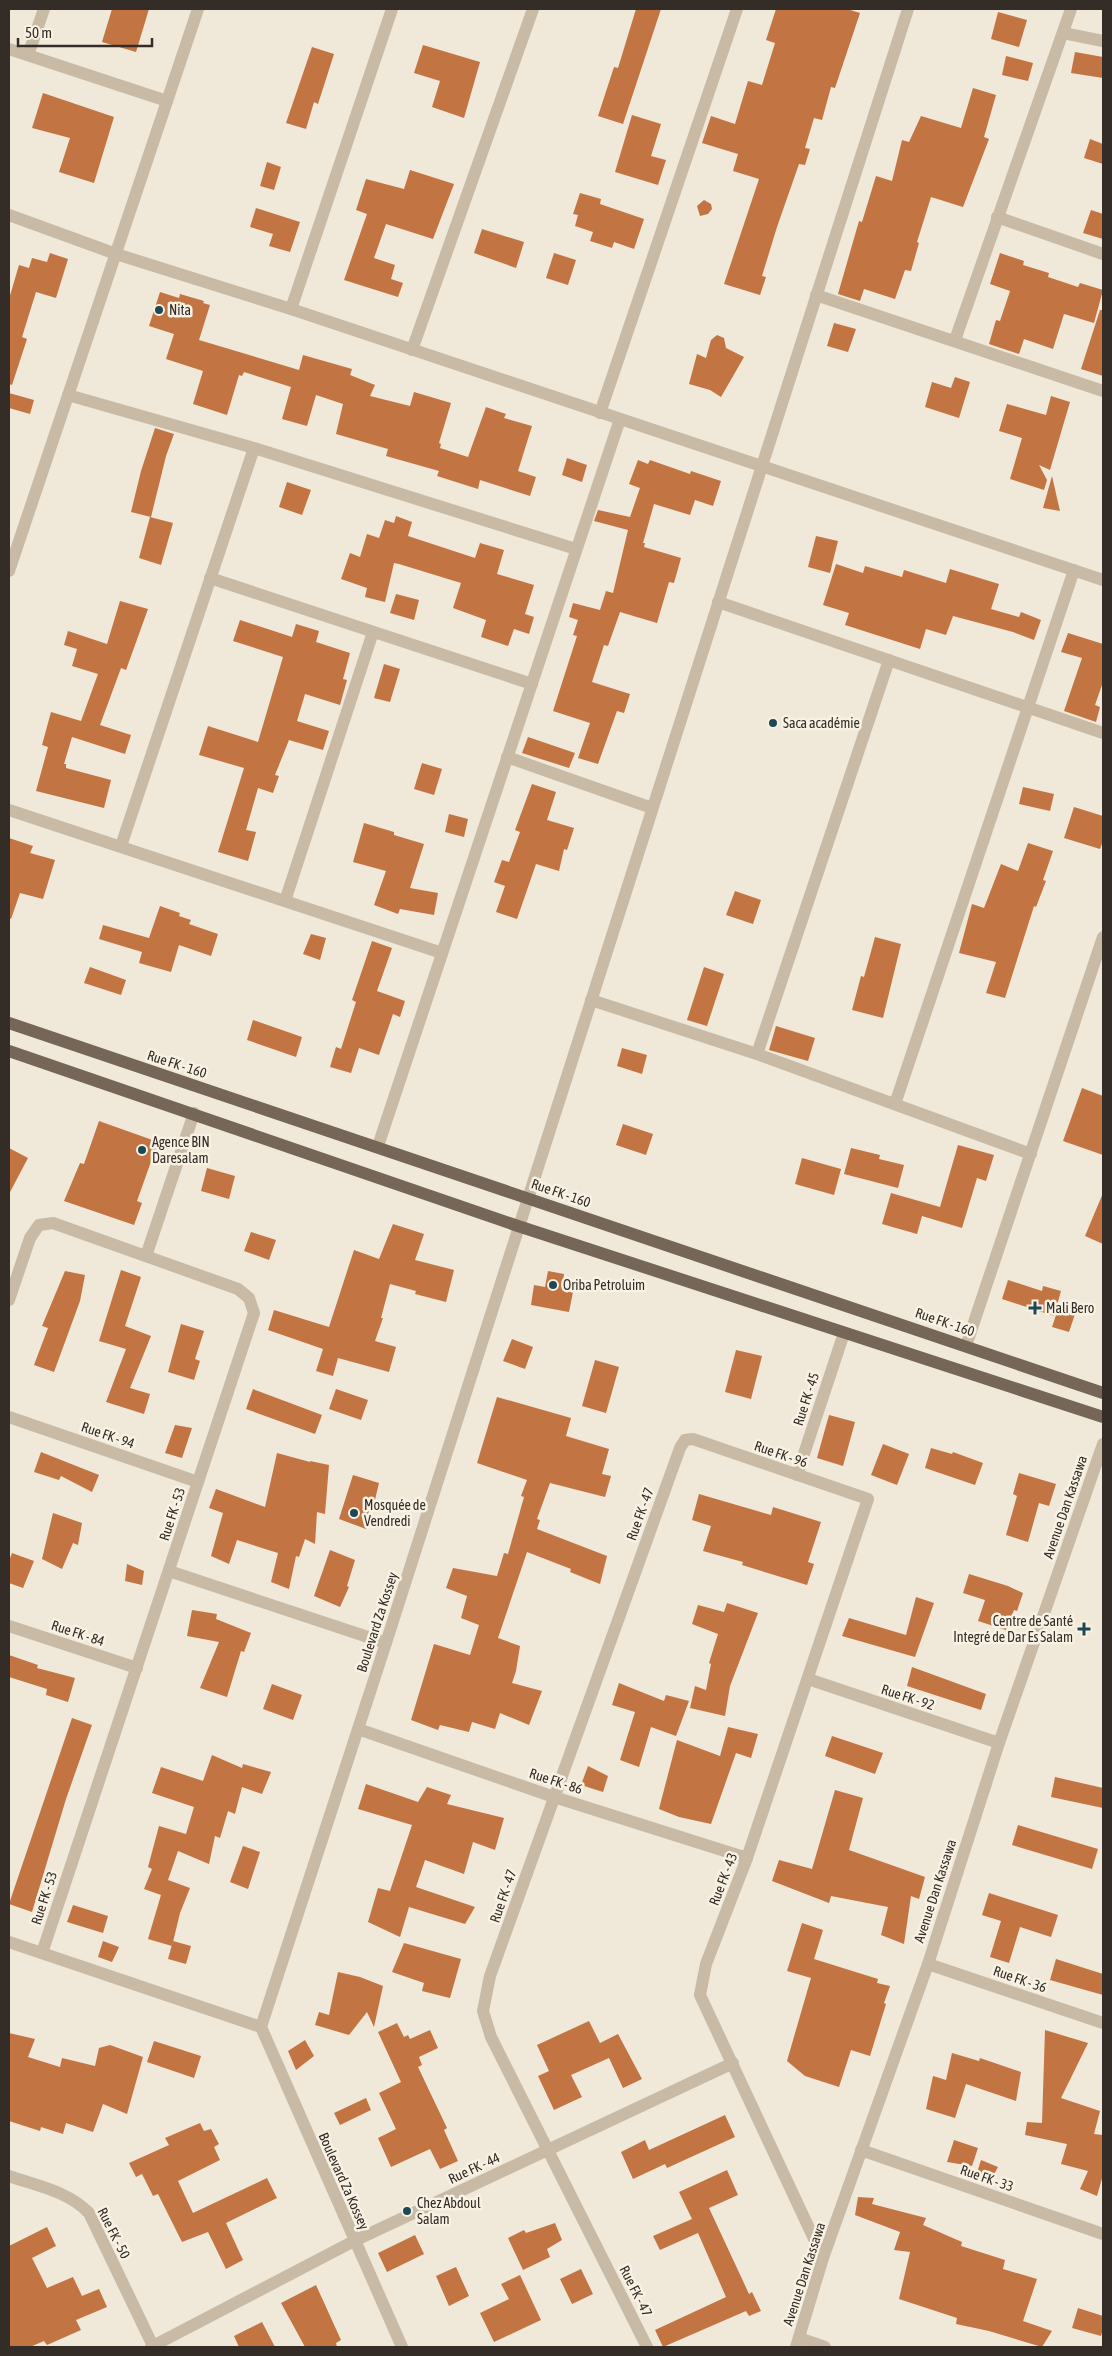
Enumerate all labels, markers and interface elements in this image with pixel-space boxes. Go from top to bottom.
scale bar [18,15,151,47]
text: 50 m [25,24,52,41]
place label: Nita [169,302,191,318]
marker: Nita [153,304,165,316]
place label: Saca académie [783,715,860,731]
marker: Saca académie [767,717,779,729]
street label: Rue FK - 160 [145,1047,209,1081]
place label: Agence BIN Daresalam [152,1134,210,1166]
marker: Agence BIN Daresalam [136,1144,148,1156]
street label: Rue FK - 160 [529,1175,593,1211]
place label: Oriba Petroluim [563,1277,645,1293]
marker: Oriba Petroluim [547,1279,559,1291]
place label: Mali Bero [1046,1300,1094,1316]
marker: Mali Bero [1028,1301,1042,1315]
street label: Rue FK - 160 [913,1304,977,1340]
street label: Rue FK - 45 [790,1370,822,1428]
street label: Rue FK - 94 [79,1418,137,1452]
street label: Rue FK - 96 [752,1437,810,1471]
street label: Avenue Dan Kassawa [1040,1453,1090,1561]
street label: Rue FK - 53 [156,1485,188,1543]
street label: Rue FK - 47 [623,1485,657,1543]
place label: Mosquée de Vendredi [364,1497,426,1529]
marker: Mosquée de Vendredi [348,1507,360,1519]
street label: Boulevard Za Kossey [353,1570,401,1674]
place label: Centre de Santé Integré de Dar Es Salam [953,1613,1073,1645]
street label: Rue FK - 84 [49,1617,107,1649]
marker: Centre de Santé Integré de Dar Es Salam [1077,1622,1091,1636]
street label: Rue FK - 92 [879,1681,937,1713]
street label: Rue FK - 86 [527,1765,585,1797]
street label: Avenue Dan Kassawa [911,1837,959,1945]
street label: Rue FK - 43 [706,1850,740,1908]
street label: Rue FK - 47 [486,1867,520,1925]
street label: Rue FK - 53 [28,1869,60,1927]
street label: Rue FK - 36 [991,1962,1049,1996]
street label: Boulevard Za Kossey [315,2130,373,2232]
street label: Rue FK - 44 [446,2149,503,2187]
street label: Rue FK - 33 [958,2161,1016,2195]
place label: Chez Abdoul Salam [417,2195,481,2227]
street label: Rue FK - 50 [94,2205,134,2262]
marker: Chez Abdoul Salam [401,2205,413,2217]
street label: Avenue Dan Kassawa [780,2220,828,2328]
street label: Rue FK - 47 [616,2263,656,2319]

